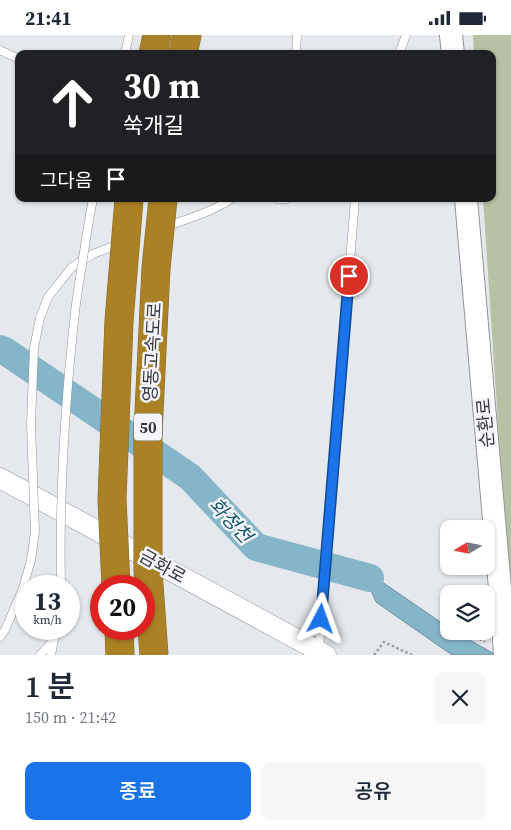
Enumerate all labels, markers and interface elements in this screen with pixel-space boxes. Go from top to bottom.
text: 21:41 [25,5,72,31]
text: 30 m [123,62,200,110]
icon: ahead [40,70,105,135]
text: 쑥개길 [123,110,184,140]
icon: arrive [102,165,130,193]
text: 그다음 [40,167,92,193]
pin [328,255,370,297]
icon: arrive [335,262,363,290]
street label: 영동고속도로 [137,302,167,402]
street label: 순환로 [470,397,500,449]
road number: 50 [134,413,162,441]
water label: 화정천 [204,492,259,549]
north arrow [440,520,495,575]
map controls [440,520,495,640]
street label: 금화로 [135,543,191,589]
speed limit sign: 20 [90,575,155,640]
text: 13 [34,584,61,618]
button: layers [440,585,495,640]
position arrow [294,592,346,644]
text: km/h [33,612,62,628]
text: 1 분 [25,666,75,707]
button: close [434,672,486,724]
text: 150 m · 21:42 [25,706,116,728]
button: 종료 [25,762,251,820]
button: 공유 [261,762,486,820]

